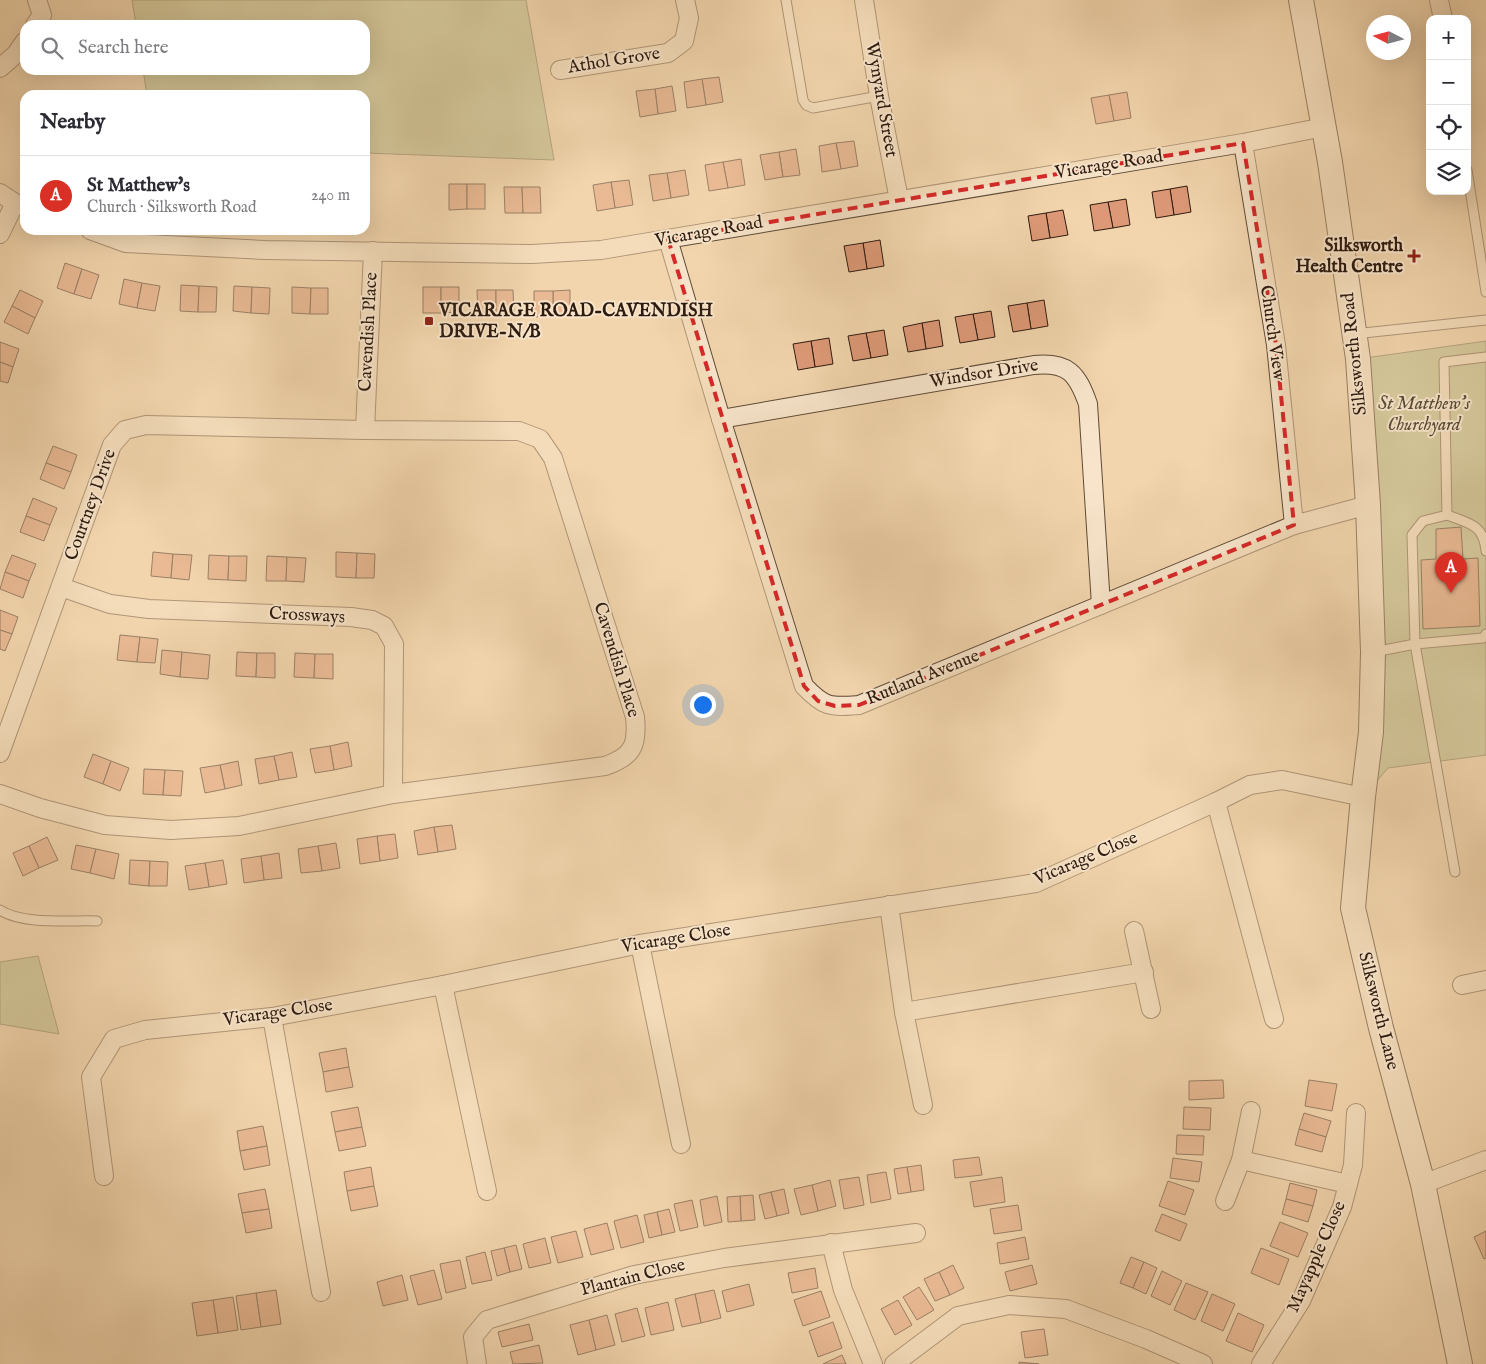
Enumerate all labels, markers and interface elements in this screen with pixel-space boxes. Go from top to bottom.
north arrow [1366,15,1411,60]
map controls [1426,15,1471,195]
button: + [1426,15,1471,60]
search box [20,20,370,75]
icon: search [38,34,66,62]
text: Search here [78,36,169,60]
street label: Wynyard Street [860,41,902,159]
street label: Athol Grove [565,42,662,80]
button: − [1426,60,1471,105]
button: locate [1426,105,1471,150]
text: Nearby [40,109,105,136]
street label: Vicarage Road [1052,145,1165,185]
button: layers [1426,150,1471,195]
text: St Matthew's [87,174,190,198]
text: A [51,186,61,206]
text: 240 m [311,186,350,206]
text: Church · Silksworth Road [87,198,257,218]
street label: Vicarage Road [652,211,765,253]
place label: Silksworth Health Centre [1295,235,1404,279]
marker: Silksworth Health Centre [1407,249,1421,263]
street label: Cavendish Place [354,272,384,392]
street label: Church View [1254,284,1290,383]
street label: Silksworth Road [1337,291,1373,417]
place label: VICARAGE ROAD-CAVENDISH DRIVE-N/B [438,300,714,344]
marker: VICARAGE ROAD-CAVENDISH DRIVE-N/B [423,315,435,327]
street label: Windsor Drive [928,354,1040,394]
park label: St Matthew's Churchyard [1378,393,1471,437]
street label: Courtney Drive [60,446,122,564]
pin: A [1435,552,1467,593]
street label: Cavendish Place [588,599,644,721]
street label: Crossways [268,603,346,629]
street label: Rutland Avenue [863,645,983,711]
your location [690,692,716,718]
street label: Vicarage Close [1030,827,1141,892]
street label: Vicarage Close [619,919,732,959]
street label: Silksworth Lane [1352,950,1404,1072]
street label: Vicarage Close [221,994,334,1032]
street label: Mayapple Close [1282,1198,1352,1316]
street label: Plantain Close [578,1254,688,1302]

